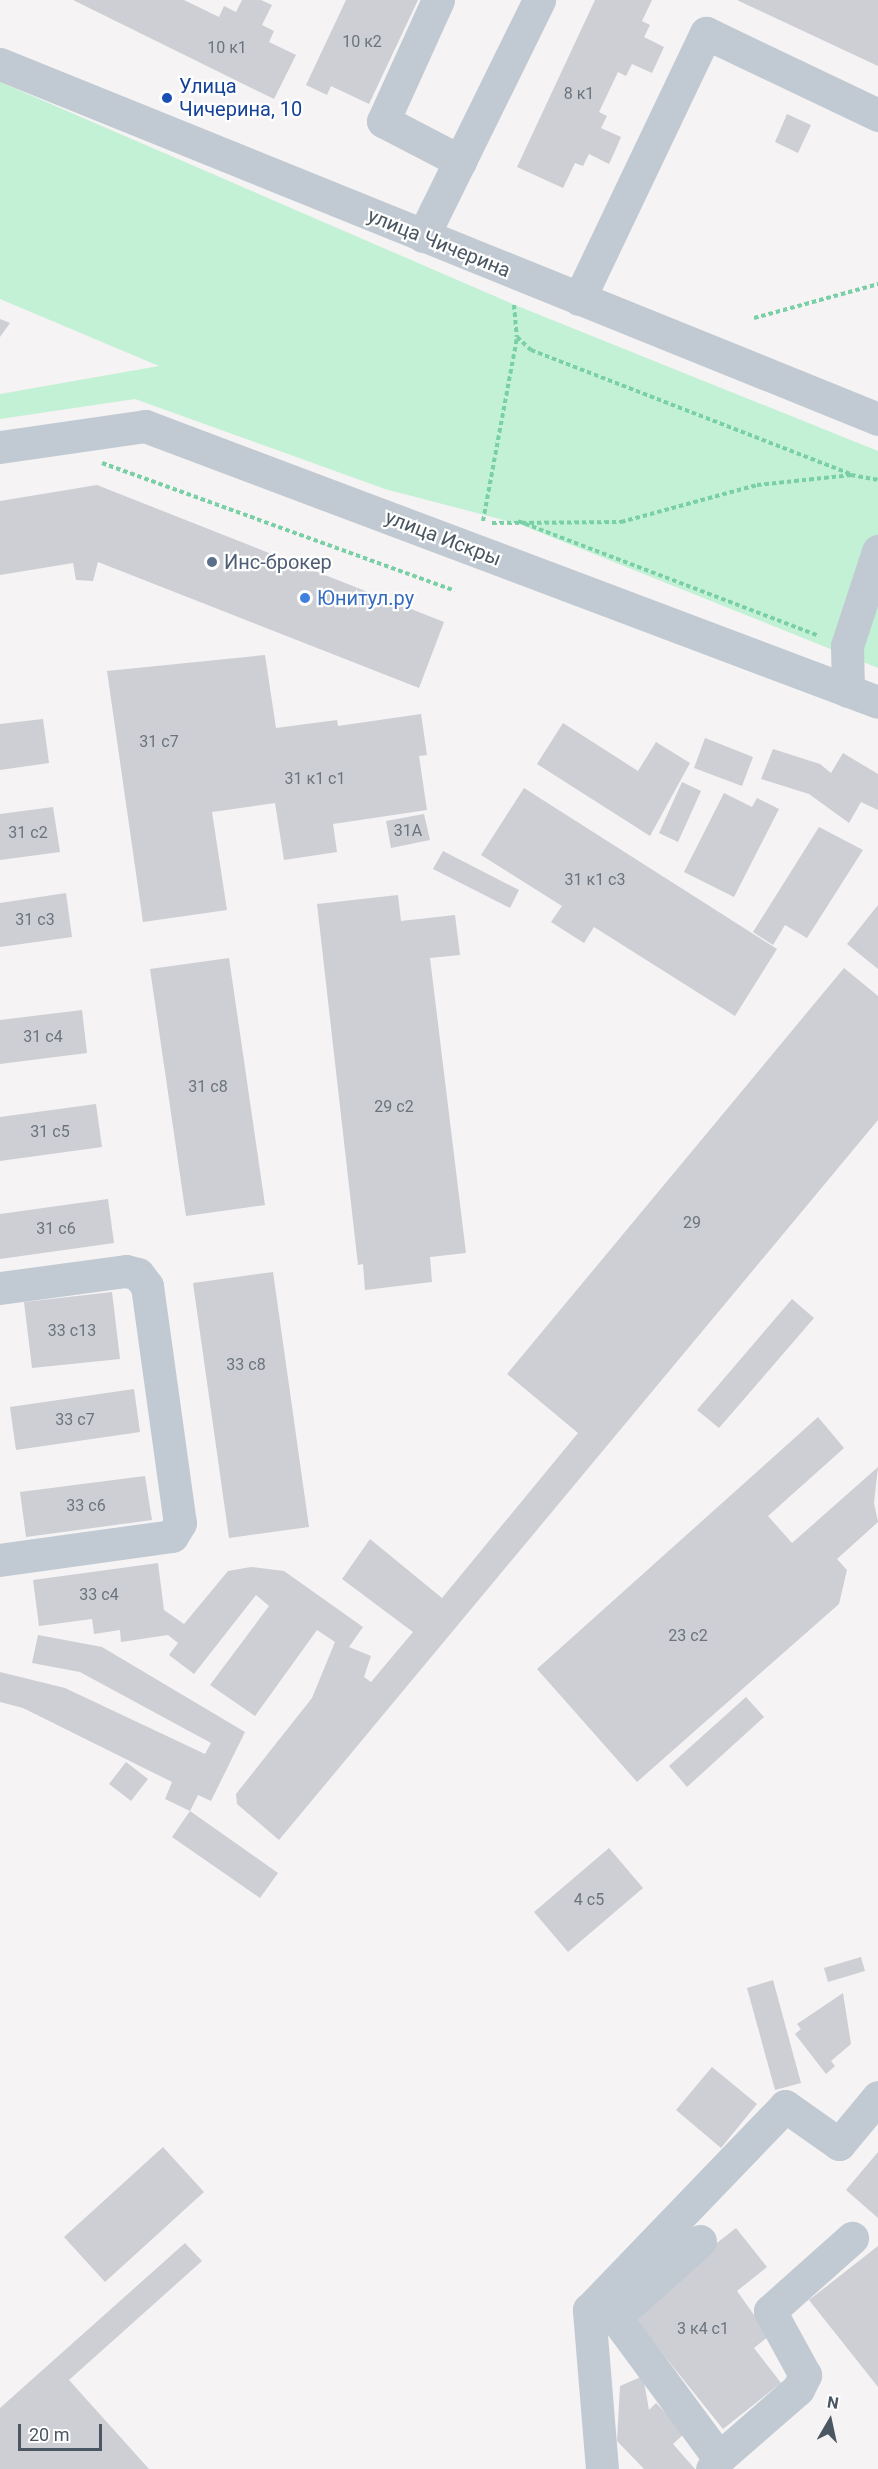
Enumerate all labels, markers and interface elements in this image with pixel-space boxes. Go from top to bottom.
house number: 10 к2 [342,32,382,52]
house number: 10 к1 [207,38,247,58]
place label: Улица Чичерина, 10 [179,74,302,121]
house number: 8 к1 [564,84,594,104]
marker: Улица Чичерина, 10 [160,91,174,105]
street label: улица Чичерина [364,203,514,283]
street label: улица Искры [382,505,504,571]
place label: Инс-брокер [224,550,332,574]
marker: Инс-брокер [205,555,219,569]
place label: Юнитул.ру [317,586,414,610]
marker: Юнитул.ру [298,591,312,605]
house number: 31 с7 [139,732,179,752]
house number: 31 к1 с1 [285,769,345,789]
house number: 31А [394,821,422,841]
house number: 31 с2 [8,823,48,843]
house number: 31 к1 с3 [565,870,625,890]
house number: 31 с3 [15,910,55,930]
house number: 31 с4 [23,1027,63,1047]
house number: 31 с8 [188,1077,228,1097]
house number: 29 с2 [374,1097,414,1117]
house number: 31 с5 [30,1122,70,1142]
house number: 29 [683,1213,701,1233]
house number: 31 с6 [36,1219,76,1239]
house number: 33 с13 [48,1321,96,1341]
house number: 33 с8 [226,1355,266,1375]
house number: 33 с7 [55,1410,95,1430]
house number: 33 с6 [66,1496,106,1516]
house number: 33 с4 [79,1585,119,1605]
house number: 23 с2 [668,1626,708,1646]
house number: 4 с5 [574,1890,604,1910]
house number: 3 к4 с1 [677,2319,729,2339]
north arrow [800,2391,860,2451]
text: N [826,2392,840,2413]
scale bar [21,2412,105,2450]
text: 20 m [29,2424,69,2445]

